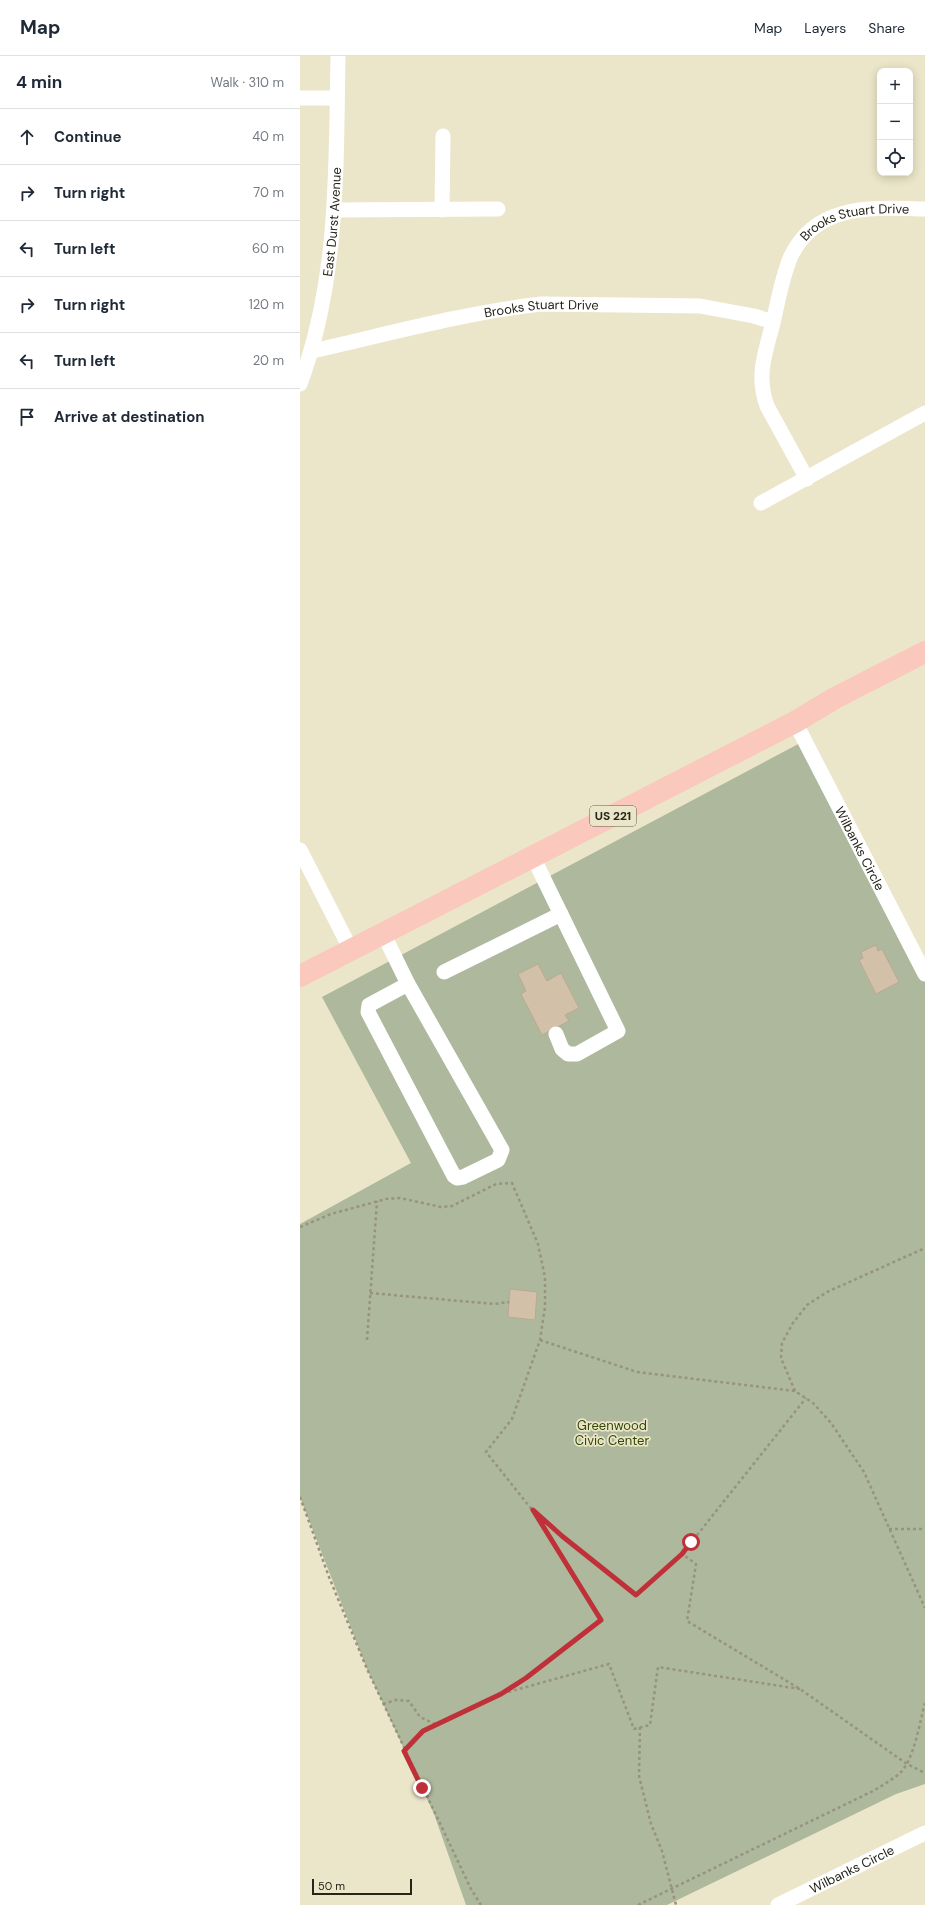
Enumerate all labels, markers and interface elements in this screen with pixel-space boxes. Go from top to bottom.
text: Map [20,15,60,40]
text: Map [754,19,782,37]
text: Layers [804,19,846,37]
text: Share [868,19,905,37]
map controls [877,68,913,176]
button: + [877,68,913,104]
text: 4 min [16,71,62,93]
text: Walk · 310 m [211,74,284,91]
button: − [877,104,913,140]
icon: ahead [16,126,38,148]
text: Continue [54,127,122,147]
text: 40 m [252,128,284,145]
button: locate [877,140,913,176]
street label: East Durst Avenue [318,167,344,277]
icon: right [16,182,38,204]
text: Turn right [54,183,125,203]
text: 70 m [253,184,284,201]
street label: Brooks Stuart Drive [796,200,910,244]
icon: left [16,238,38,260]
text: Turn left [54,239,115,259]
text: 60 m [252,240,284,257]
icon: right [16,294,38,316]
text: Turn right [54,295,125,315]
street label: Brooks Stuart Drive [483,295,599,321]
text: 120 m [249,296,284,313]
icon: left [16,350,38,372]
text: Turn left [54,351,115,371]
text: 20 m [253,352,284,369]
icon: arrive [16,406,38,428]
text: Arrive at destination [54,407,205,427]
street label: Wilbanks Circle [831,803,889,893]
road number: US 221 [590,806,636,826]
park label: Greenwood Civic Center [575,1417,649,1449]
route start [682,1533,700,1551]
route end [413,1779,431,1797]
street label: Wilbanks Circle [806,1841,897,1897]
scale bar [312,1877,412,1896]
text: 50 m [318,1879,345,1893]

